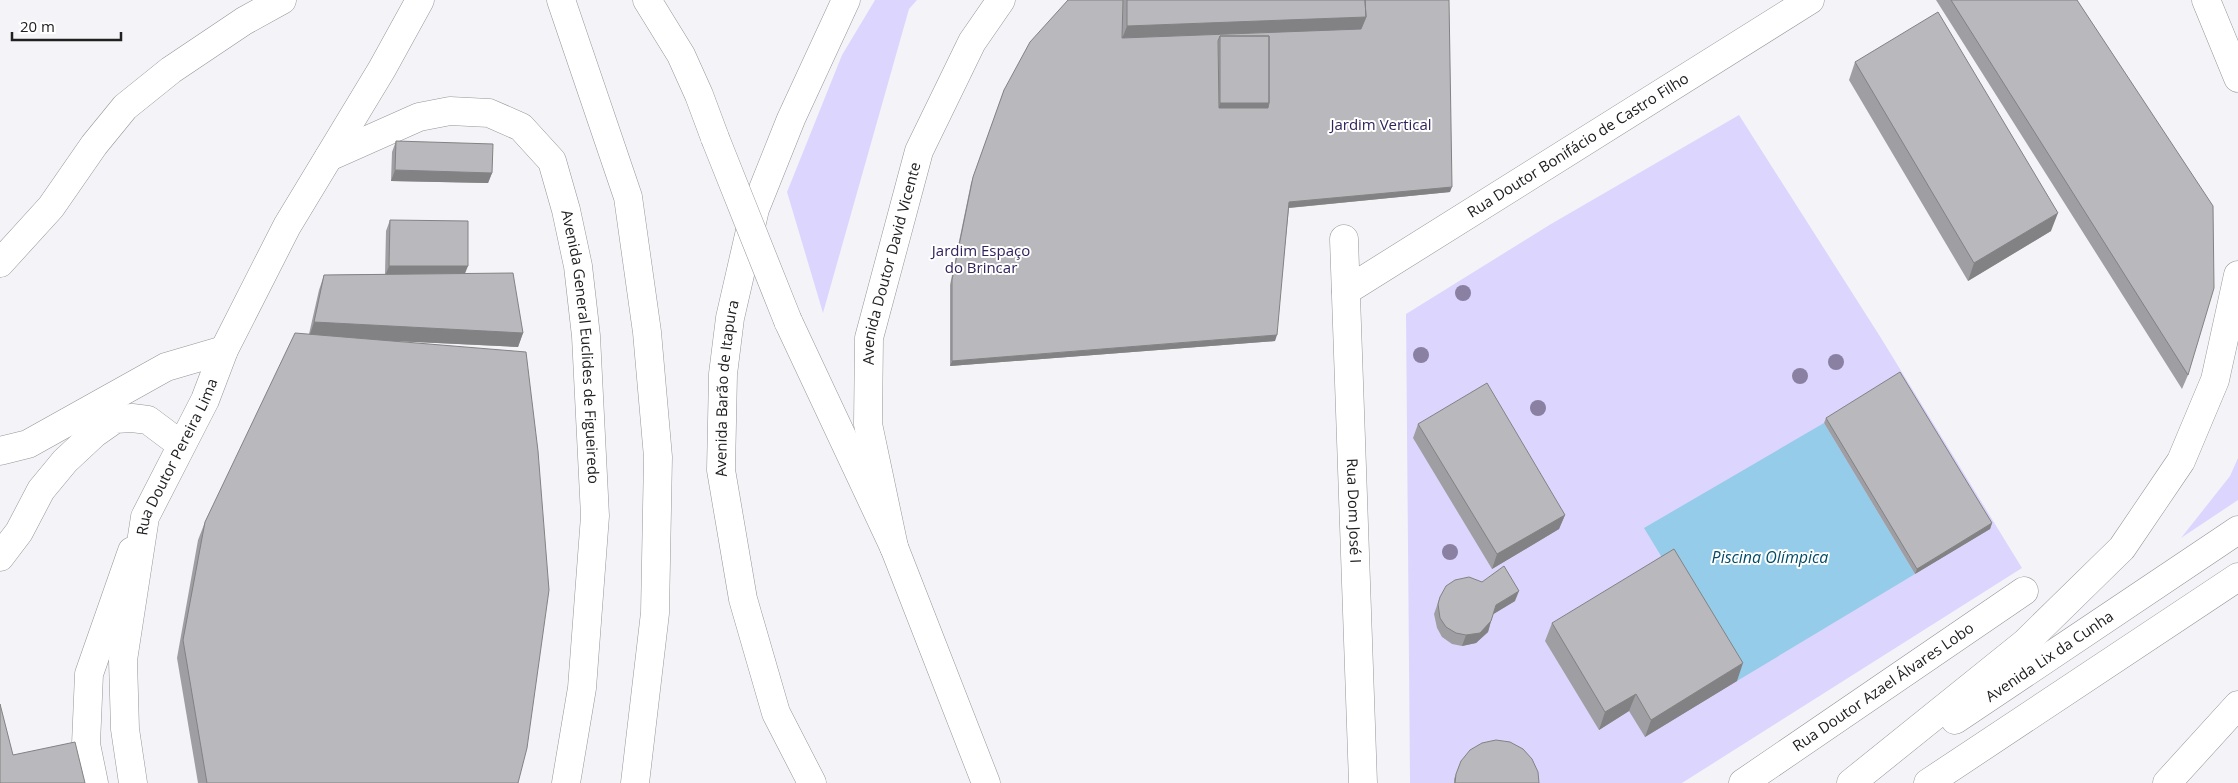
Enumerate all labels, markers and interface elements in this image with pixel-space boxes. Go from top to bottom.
scale bar [12,10,121,42]
text: 20 m [20,16,55,36]
street label: Rua Doutor Bonifácio de Castro Filho [1463,68,1692,222]
park label: Jardim Vertical [1328,114,1432,134]
street label: Avenida Doutor David Vicente [858,160,925,365]
street label: Avenida General Euclides de Figueiredo [557,208,604,484]
park label: Jardim Espaço do Brincar [930,240,1030,277]
street label: Avenida Barão de Itapura [710,298,743,479]
street label: Rua Doutor Pereira Lima [131,375,221,537]
street label: Rua Dom José I [1343,458,1366,564]
water label: Piscina Olímpica [1712,546,1828,568]
street label: Avenida Lix da Cunha [1981,605,2117,706]
street label: Rua Doutor Azael Álvares Lobo [1788,617,1977,755]

